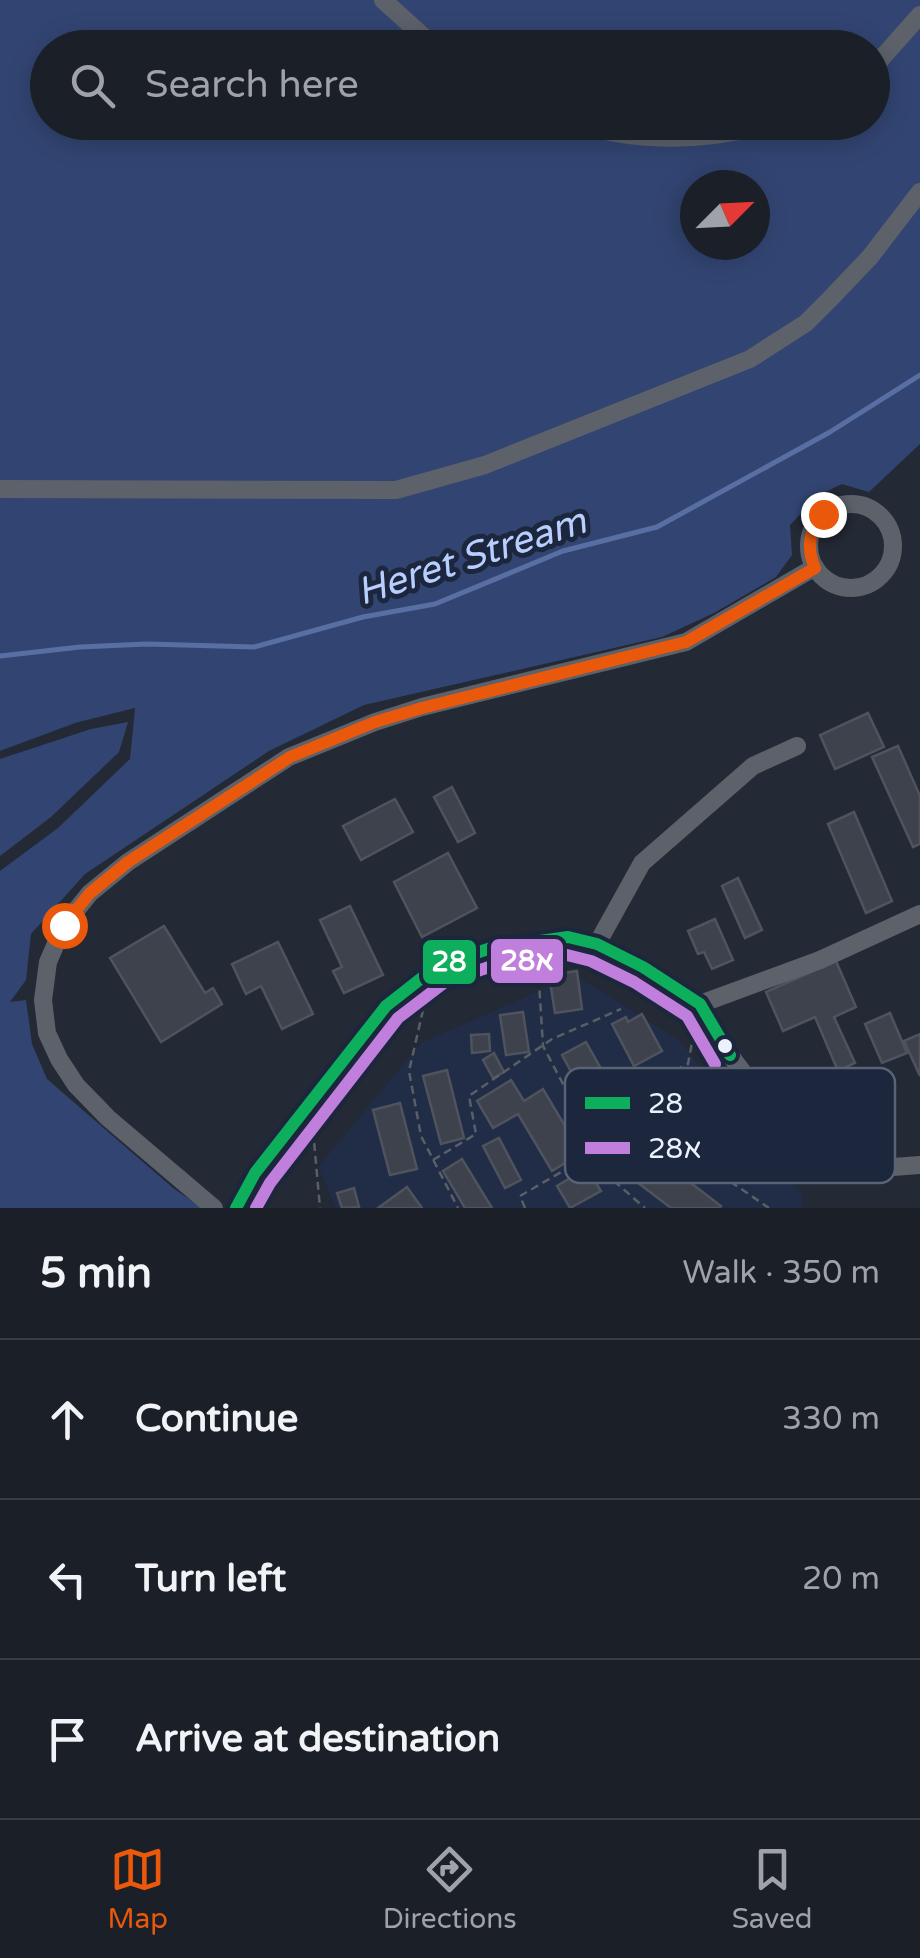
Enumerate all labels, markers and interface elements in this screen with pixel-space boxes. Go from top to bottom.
search box [30,30,890,140]
icon: search [65,58,120,113]
text: Search here [145,62,359,108]
north arrow [680,170,770,260]
route end [801,492,847,538]
water label: Heret Stream [351,498,593,616]
route start [42,903,88,949]
line badge: 28א [489,937,565,985]
line badge: 28 [421,938,478,986]
text: 28א [500,944,554,978]
text: 28 [431,945,467,979]
unlabelled marker [715,1036,735,1056]
legend [565,1068,895,1183]
text: 28 [648,1087,683,1121]
text: 28א [648,1132,702,1166]
text: 5 min [40,1248,152,1299]
text: Walk · 350 m [683,1254,880,1292]
icon: ahead [40,1392,95,1447]
text: Continue [135,1396,298,1442]
text: 330 m [782,1400,880,1438]
icon: left [40,1552,95,1607]
text: Turn left [135,1556,286,1602]
text: 20 m [802,1560,880,1598]
icon: arrive [40,1712,95,1767]
text: Arrive at destination [135,1716,500,1762]
tab: Map [107,1842,168,1936]
tab: Directions [383,1842,517,1936]
tab: Saved [732,1842,813,1936]

